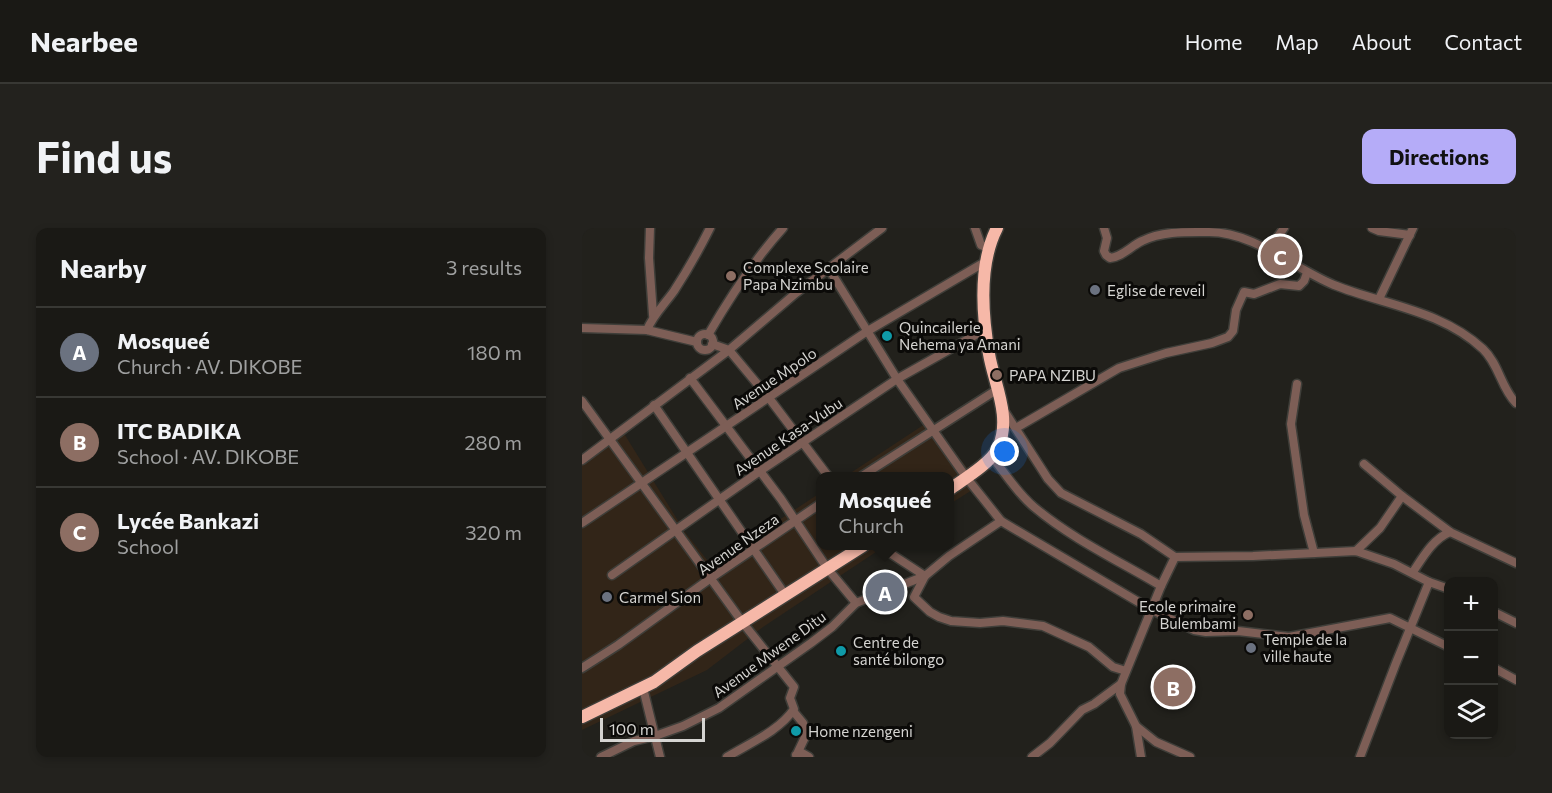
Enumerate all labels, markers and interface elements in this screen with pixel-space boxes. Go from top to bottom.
text: Nearbee [30,24,138,58]
text: Home [1185,29,1242,54]
text: Map [1275,29,1319,54]
text: About [1352,29,1411,54]
text: Contact [1444,29,1522,54]
button: Directions [1362,129,1516,184]
text: Find us [36,130,172,182]
pin: C [1260,234,1300,279]
text: Nearby [60,252,147,283]
text: 3 results [446,255,522,279]
place label: Complexe Scolaire Papa Nzimbu [743,258,869,293]
marker: Complexe Scolaire Papa Nzimbu [724,269,738,283]
place label: Eglise de reveil [1107,281,1205,299]
marker: Eglise de reveil [1088,283,1102,297]
place label: Quincailerie Nehema ya Amani [899,318,1021,353]
text: Mosqueé [117,327,210,354]
marker: Quincailerie Nehema ya Amani [880,329,894,343]
text: A [72,340,87,364]
text: 180 m [467,340,522,364]
street label: Avenue Mpolo [728,343,820,413]
text: Church · AV. DIKOBE [117,354,302,378]
place label: PAPA NZIBU [1009,366,1096,384]
marker: PAPA NZIBU [990,368,1004,382]
street label: Avenue Kasa-Vubu [731,393,845,479]
text: ITC BADIKA [117,417,241,444]
text: B [73,430,86,454]
text: 280 m [464,430,522,454]
your location [990,437,1019,466]
text: School · AV. DIKOBE [117,444,299,468]
popup [816,472,954,550]
text: Mosqueé [839,486,931,513]
text: Lycée Bankazi [117,507,259,534]
street label: Avenue Nzeza [694,509,782,579]
text: Church [839,513,904,537]
text: C [73,520,86,544]
text: 320 m [465,520,522,544]
text: School [117,534,179,558]
pin: A [866,570,904,614]
map controls [1444,577,1498,739]
button: + [1444,577,1498,631]
place label: Carmel Sion [619,588,701,606]
marker: Carmel Sion [600,590,614,604]
place label: Ecole primaire Bulembami [1139,597,1236,632]
street label: Avenue Mwene Ditu [709,607,829,701]
marker: Ecole primaire Bulembami [1241,608,1255,622]
place label: Temple de la ville haute [1263,630,1347,665]
button: − [1444,631,1498,685]
place label: Centre de santé bilongo [853,633,944,668]
marker: Temple de la ville haute [1244,641,1258,655]
marker: Centre de santé bilongo [834,644,848,658]
pin: B [1154,664,1192,710]
button: layers [1444,685,1498,739]
scale bar [600,715,705,742]
text: 100 m [609,719,654,738]
place label: Home nzengeni [808,722,913,740]
marker: Home nzengeni [789,724,803,738]

